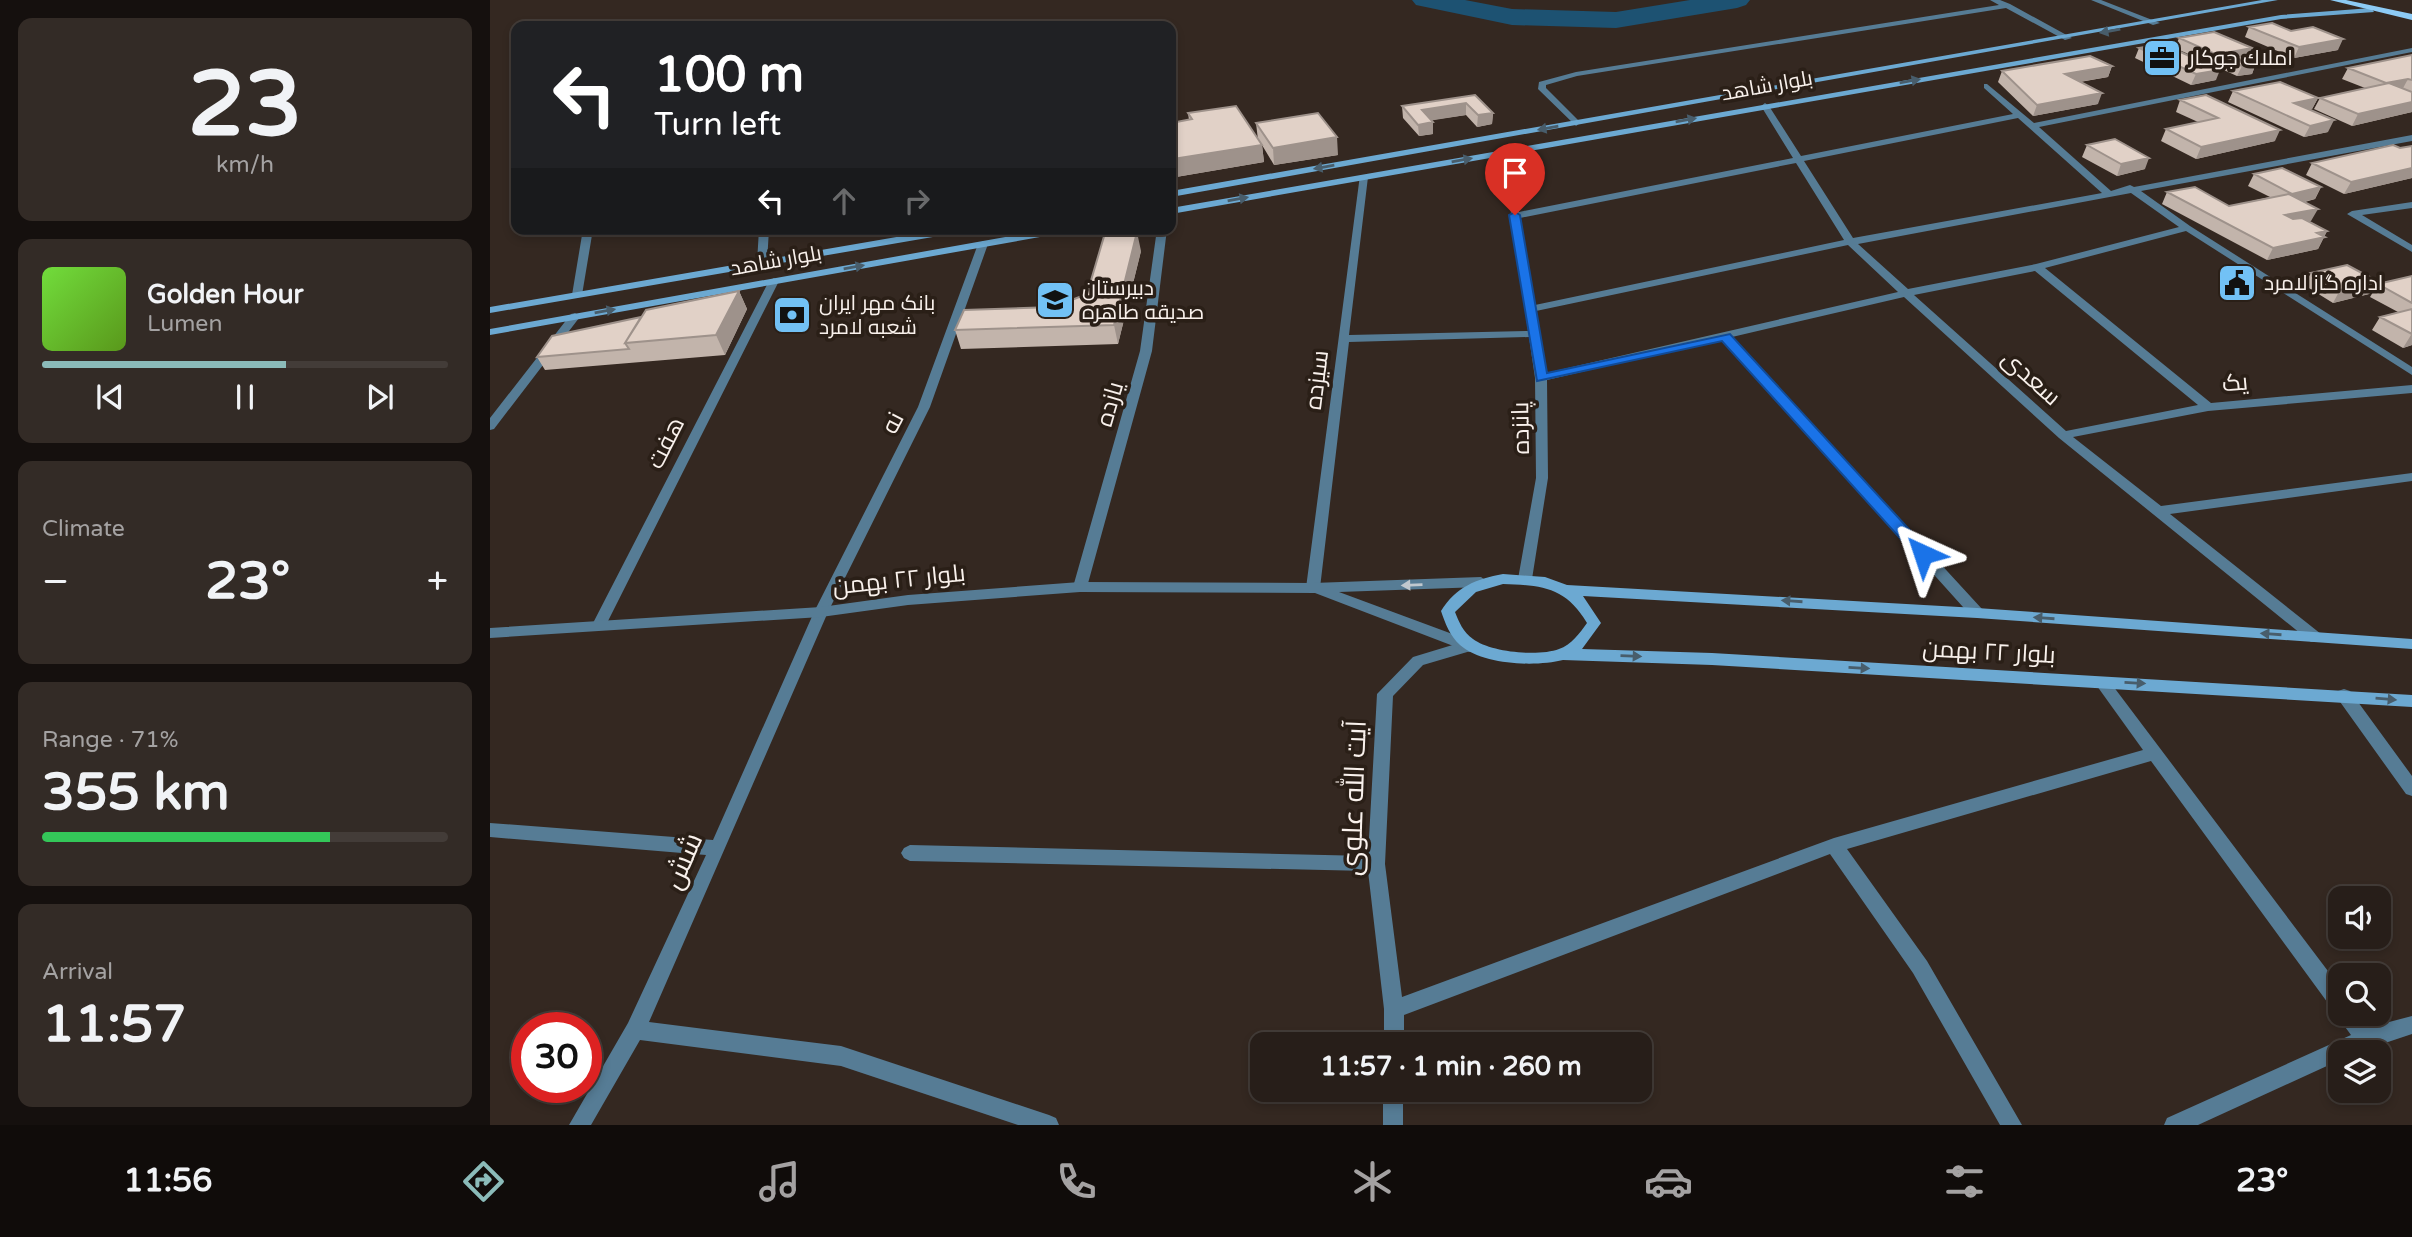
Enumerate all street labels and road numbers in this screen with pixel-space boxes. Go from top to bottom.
street label: بلوار شاهد [1719,66,1815,106]
street label: بلوار شاهد [728,241,824,281]
street label: سعدی [1995,344,2067,412]
street label: سیزده [1299,349,1335,411]
street label: یک [2221,367,2250,399]
street label: یازده [1090,378,1130,430]
street label: پانزده [1506,401,1537,455]
street label: نه [875,407,911,439]
street label: هفت [641,412,691,474]
street label: بلوار ۲۲ بهمن [831,559,967,601]
street label: بلوار ۲۲ بهمن [1922,634,2056,670]
street label: آیت الله علوی [1332,719,1374,877]
street label: شش [656,828,710,894]

